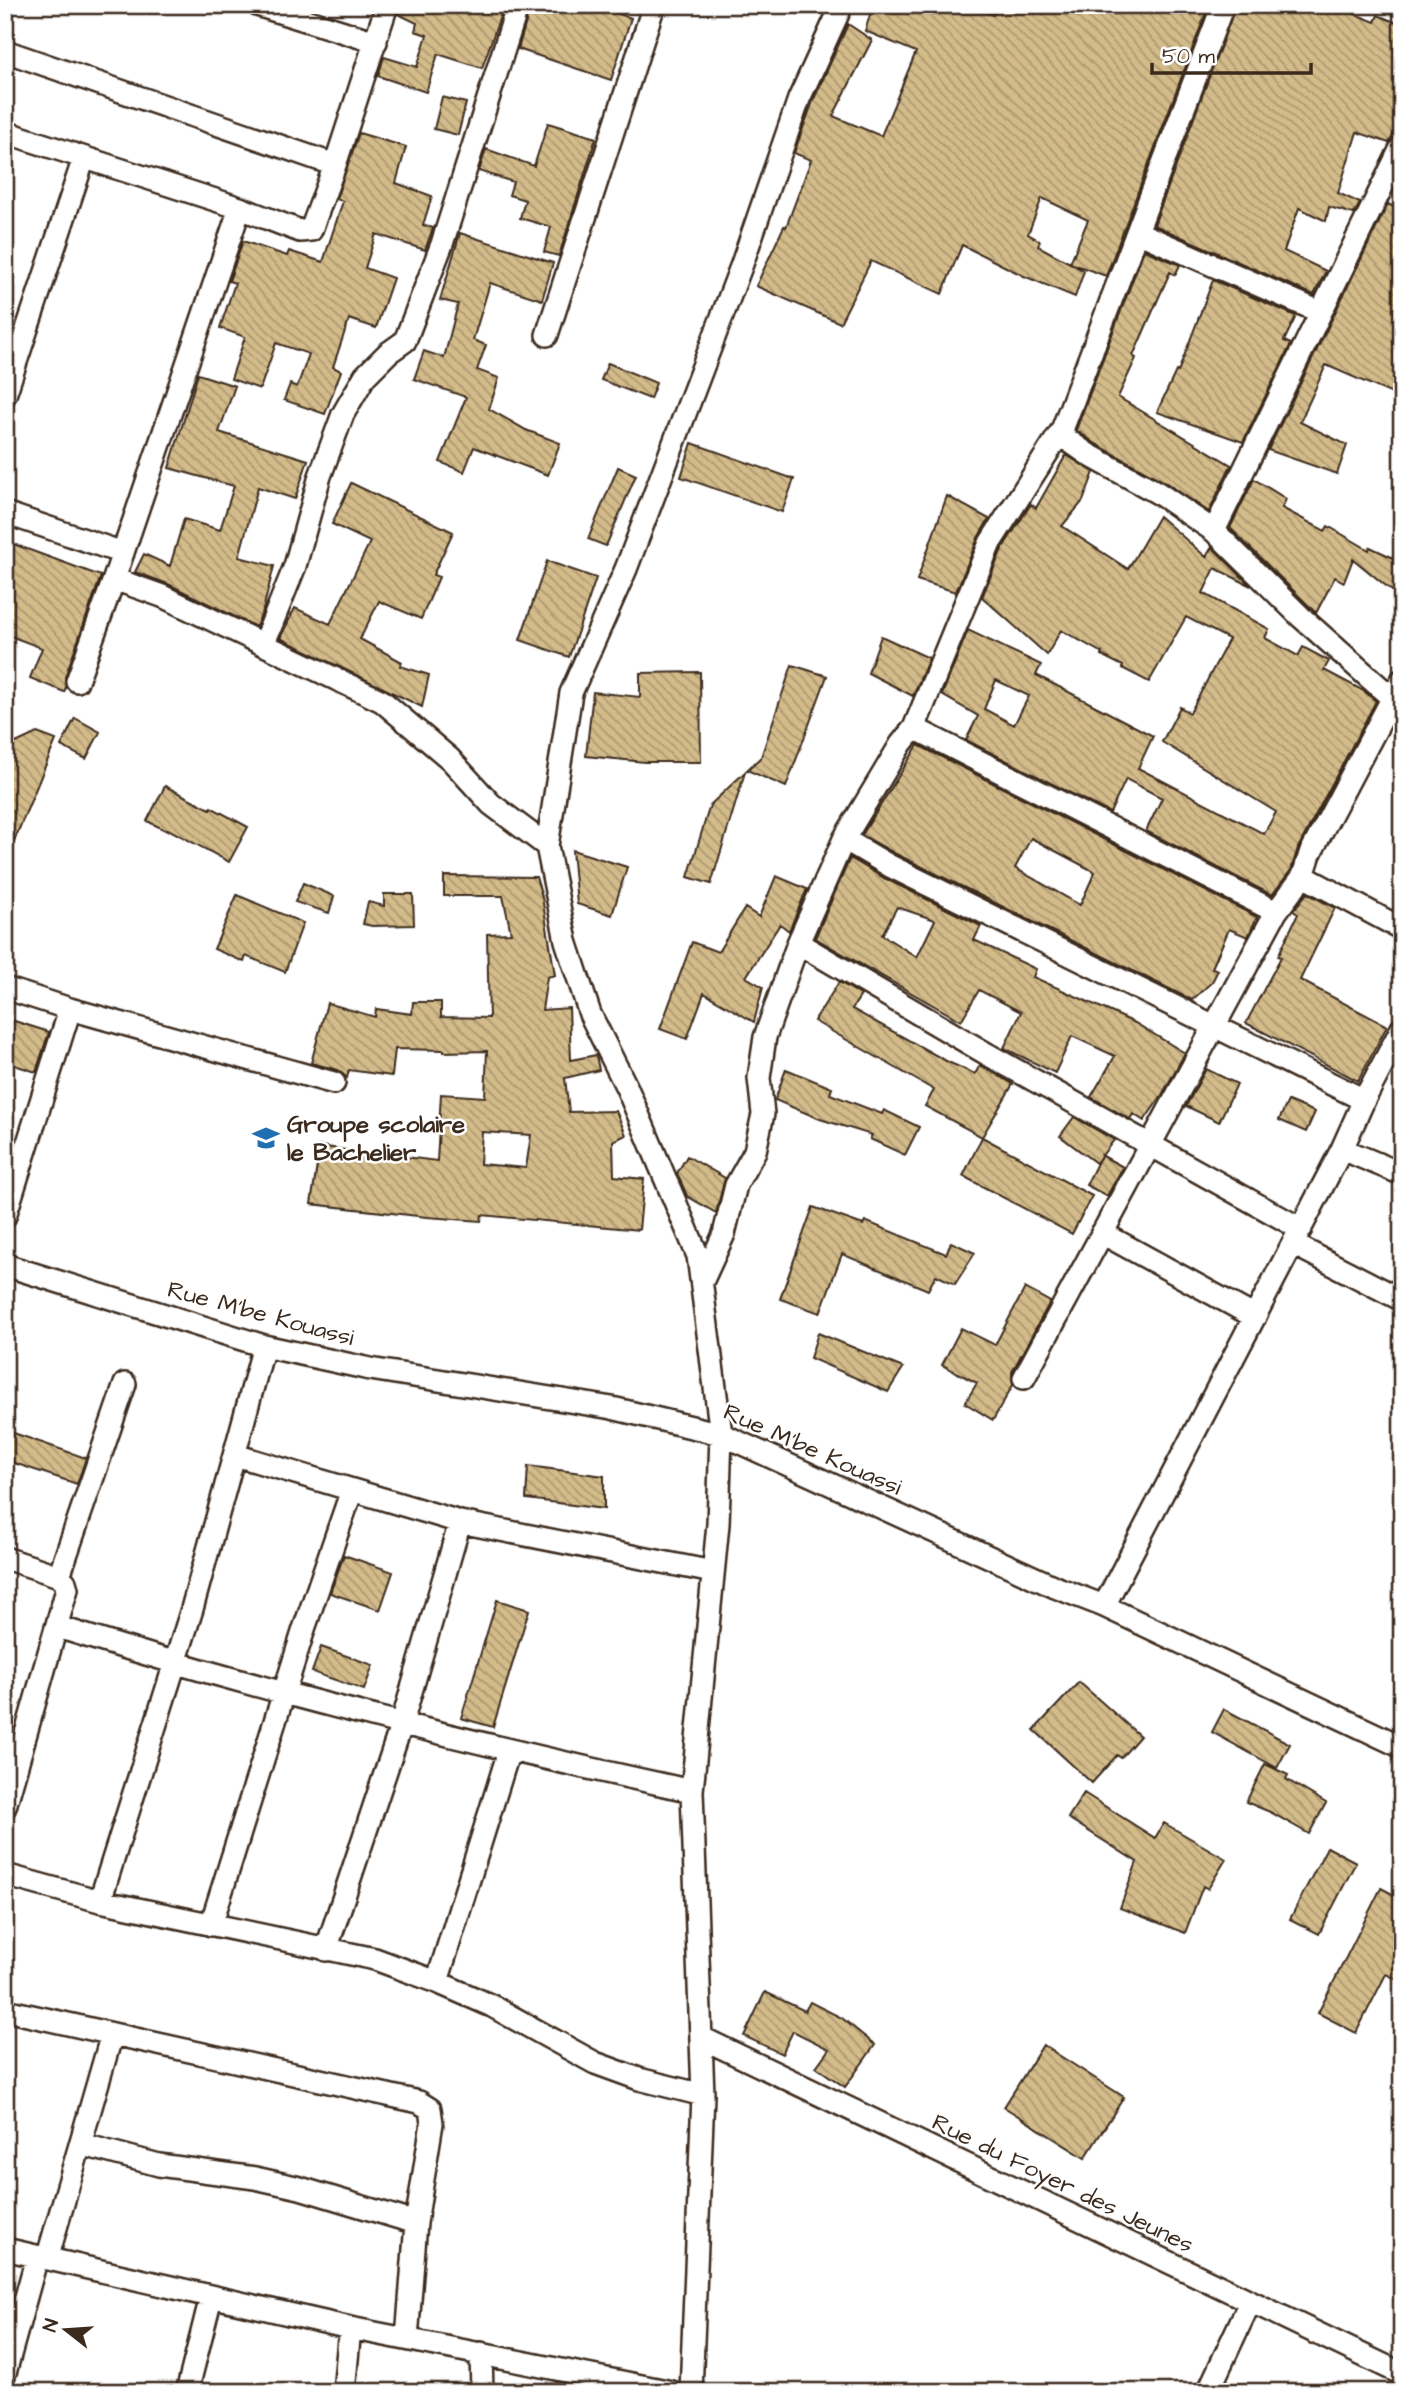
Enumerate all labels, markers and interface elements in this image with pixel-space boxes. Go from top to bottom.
scale bar [1152,32,1311,76]
text: 50 m [1162,42,1216,71]
place label: Groupe scolaire le Bachelier [287,1108,465,1170]
school or university icon: Groupe scolaire le Bachelier [251,1123,281,1153]
street label: Rue M'be Kouassi [164,1273,358,1355]
street label: Rue M'be Kouassi [718,1395,907,1505]
street label: Rue du Foyer des Jeunes [926,2106,1199,2263]
north arrow [32,2296,102,2366]
text: N [37,2316,66,2335]

